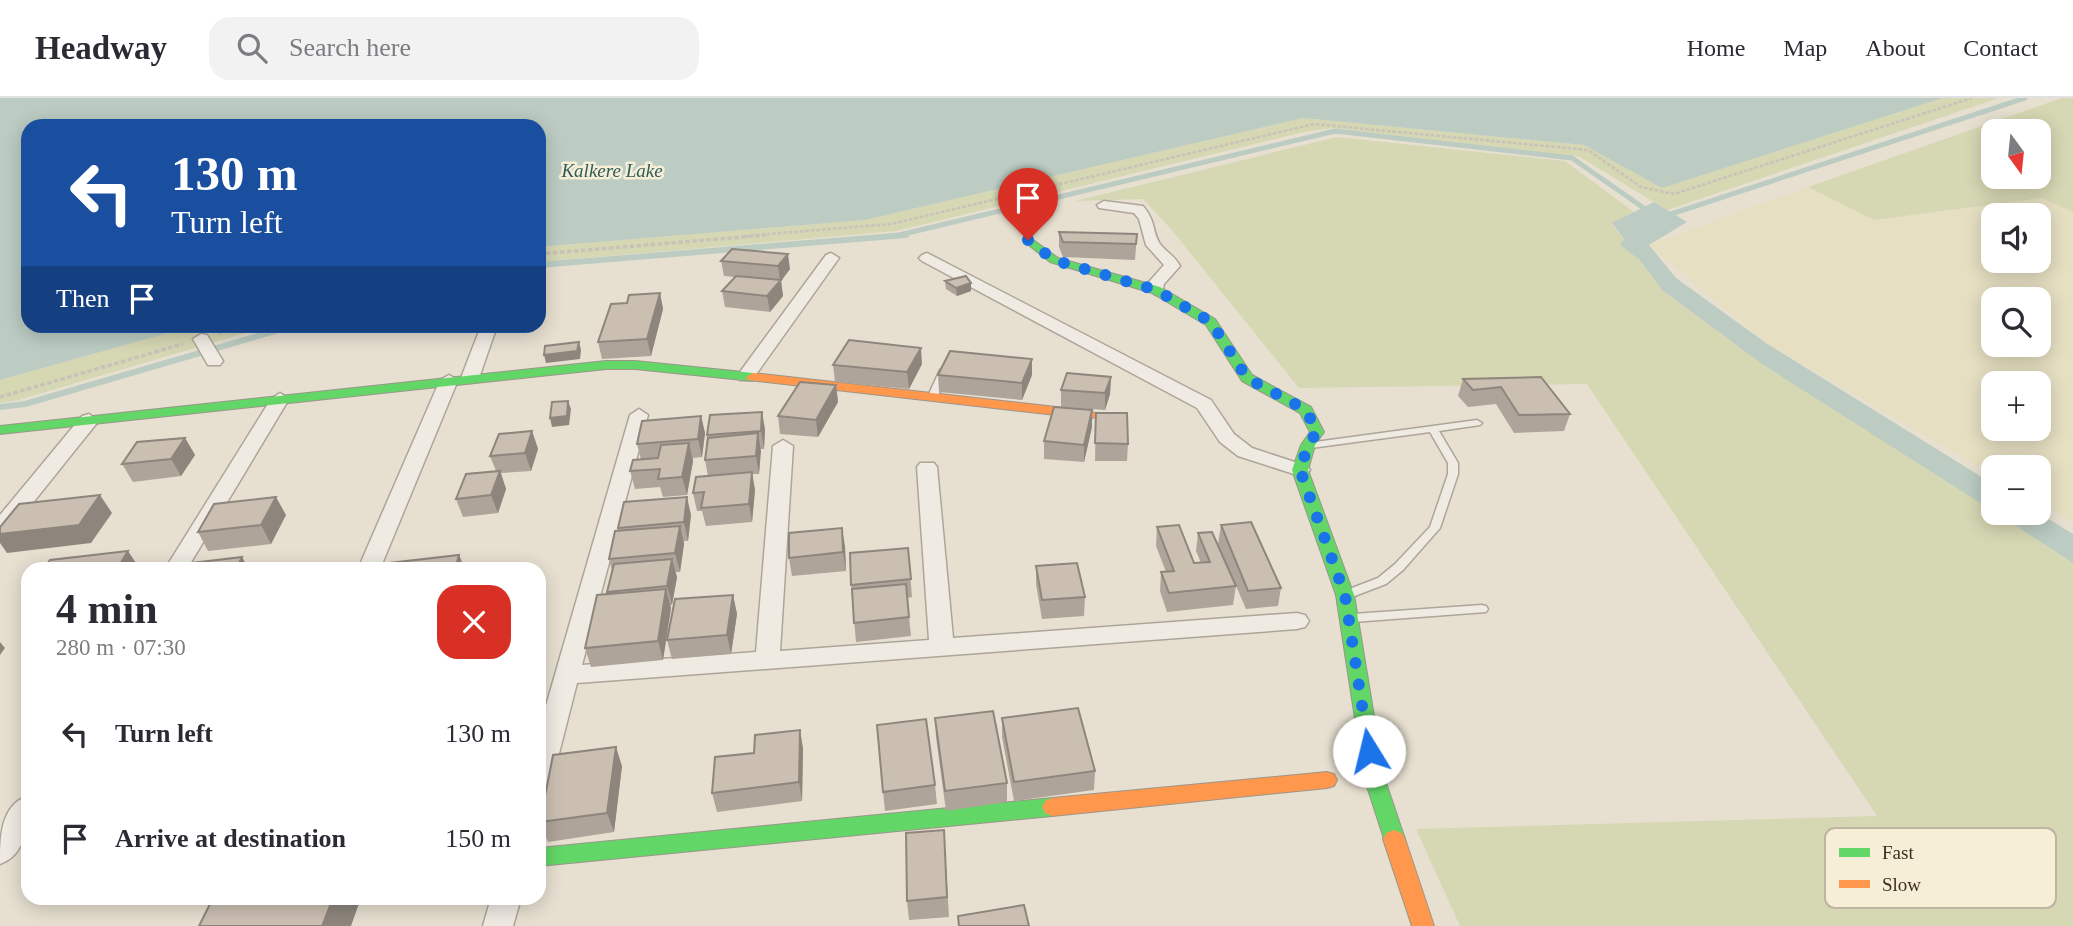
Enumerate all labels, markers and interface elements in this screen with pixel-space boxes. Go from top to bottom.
search box [209,17,699,80]
icon: search [233,29,271,67]
text: Headway [35,30,167,66]
text: Search here [289,33,411,62]
text: Home [1687,35,1745,61]
text: Map [1783,35,1827,61]
text: About [1865,35,1925,61]
text: Contact [1963,35,2038,61]
north arrow [1981,119,2051,189]
map controls [1981,119,2051,525]
text: 130 m [171,146,298,201]
icon: left [56,147,147,238]
water label: Kalkere Lake [560,160,663,181]
pin [998,168,1058,240]
icon: arrive [1009,179,1047,217]
button: sound [1981,203,2051,273]
text: Turn left [171,204,283,240]
icon: arrive [123,280,161,318]
text: Then [56,284,109,313]
button: search [1981,287,2051,357]
button: + [1981,371,2051,441]
button: − [1981,455,2051,525]
button: close [437,585,511,659]
text: 4 min [56,586,158,632]
text: 280 m · 07:30 [56,635,186,660]
position arrow [1332,714,1406,788]
icon: left [56,715,94,753]
text: Turn left [115,719,213,748]
text: 130 m [445,719,511,748]
icon: arrive [56,820,94,858]
text: Arrive at destination [115,824,346,853]
text: 150 m [445,824,511,853]
legend [1825,828,2056,908]
text: Fast [1882,842,1914,863]
text: Slow [1882,874,1921,895]

